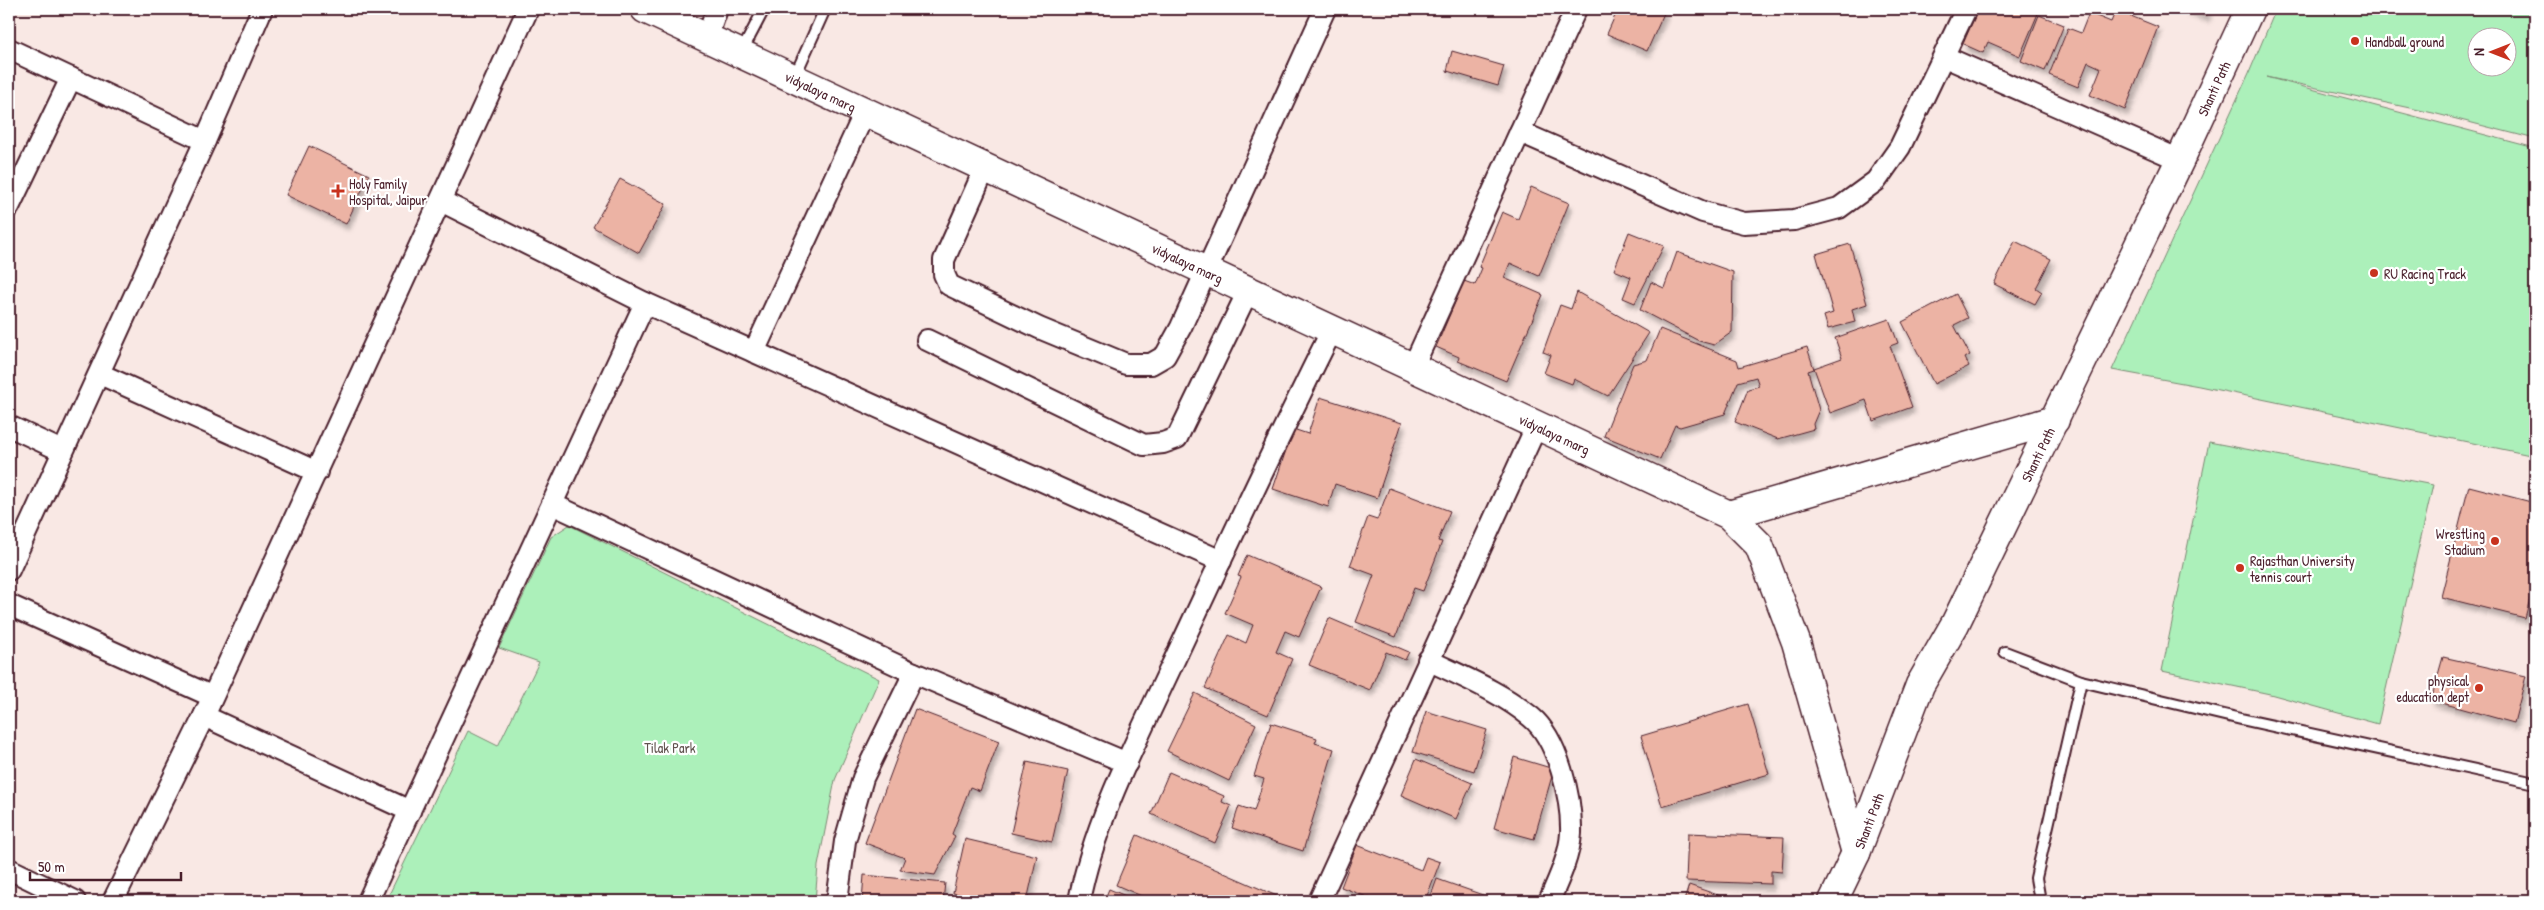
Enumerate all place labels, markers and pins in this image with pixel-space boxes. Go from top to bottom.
place label: Handball ground [2365,32,2445,52]
marker: Handball ground [2349,35,2361,47]
place label: Holy Family Hospital, Jaipur [349,174,427,210]
marker: Holy Family Hospital, Jaipur [331,184,345,198]
place label: RU Racing Track [2384,264,2466,284]
marker: RU Racing Track [2368,267,2380,279]
place label: Wrestling Stadium [2436,524,2485,559]
marker: Wrestling Stadium [2489,535,2501,547]
place label: Rajasthan University tennis court [2250,551,2355,586]
marker: Rajasthan University tennis court [2234,562,2246,574]
place label: physical education dept [2396,671,2469,707]
marker: physical education dept [2473,682,2485,694]

